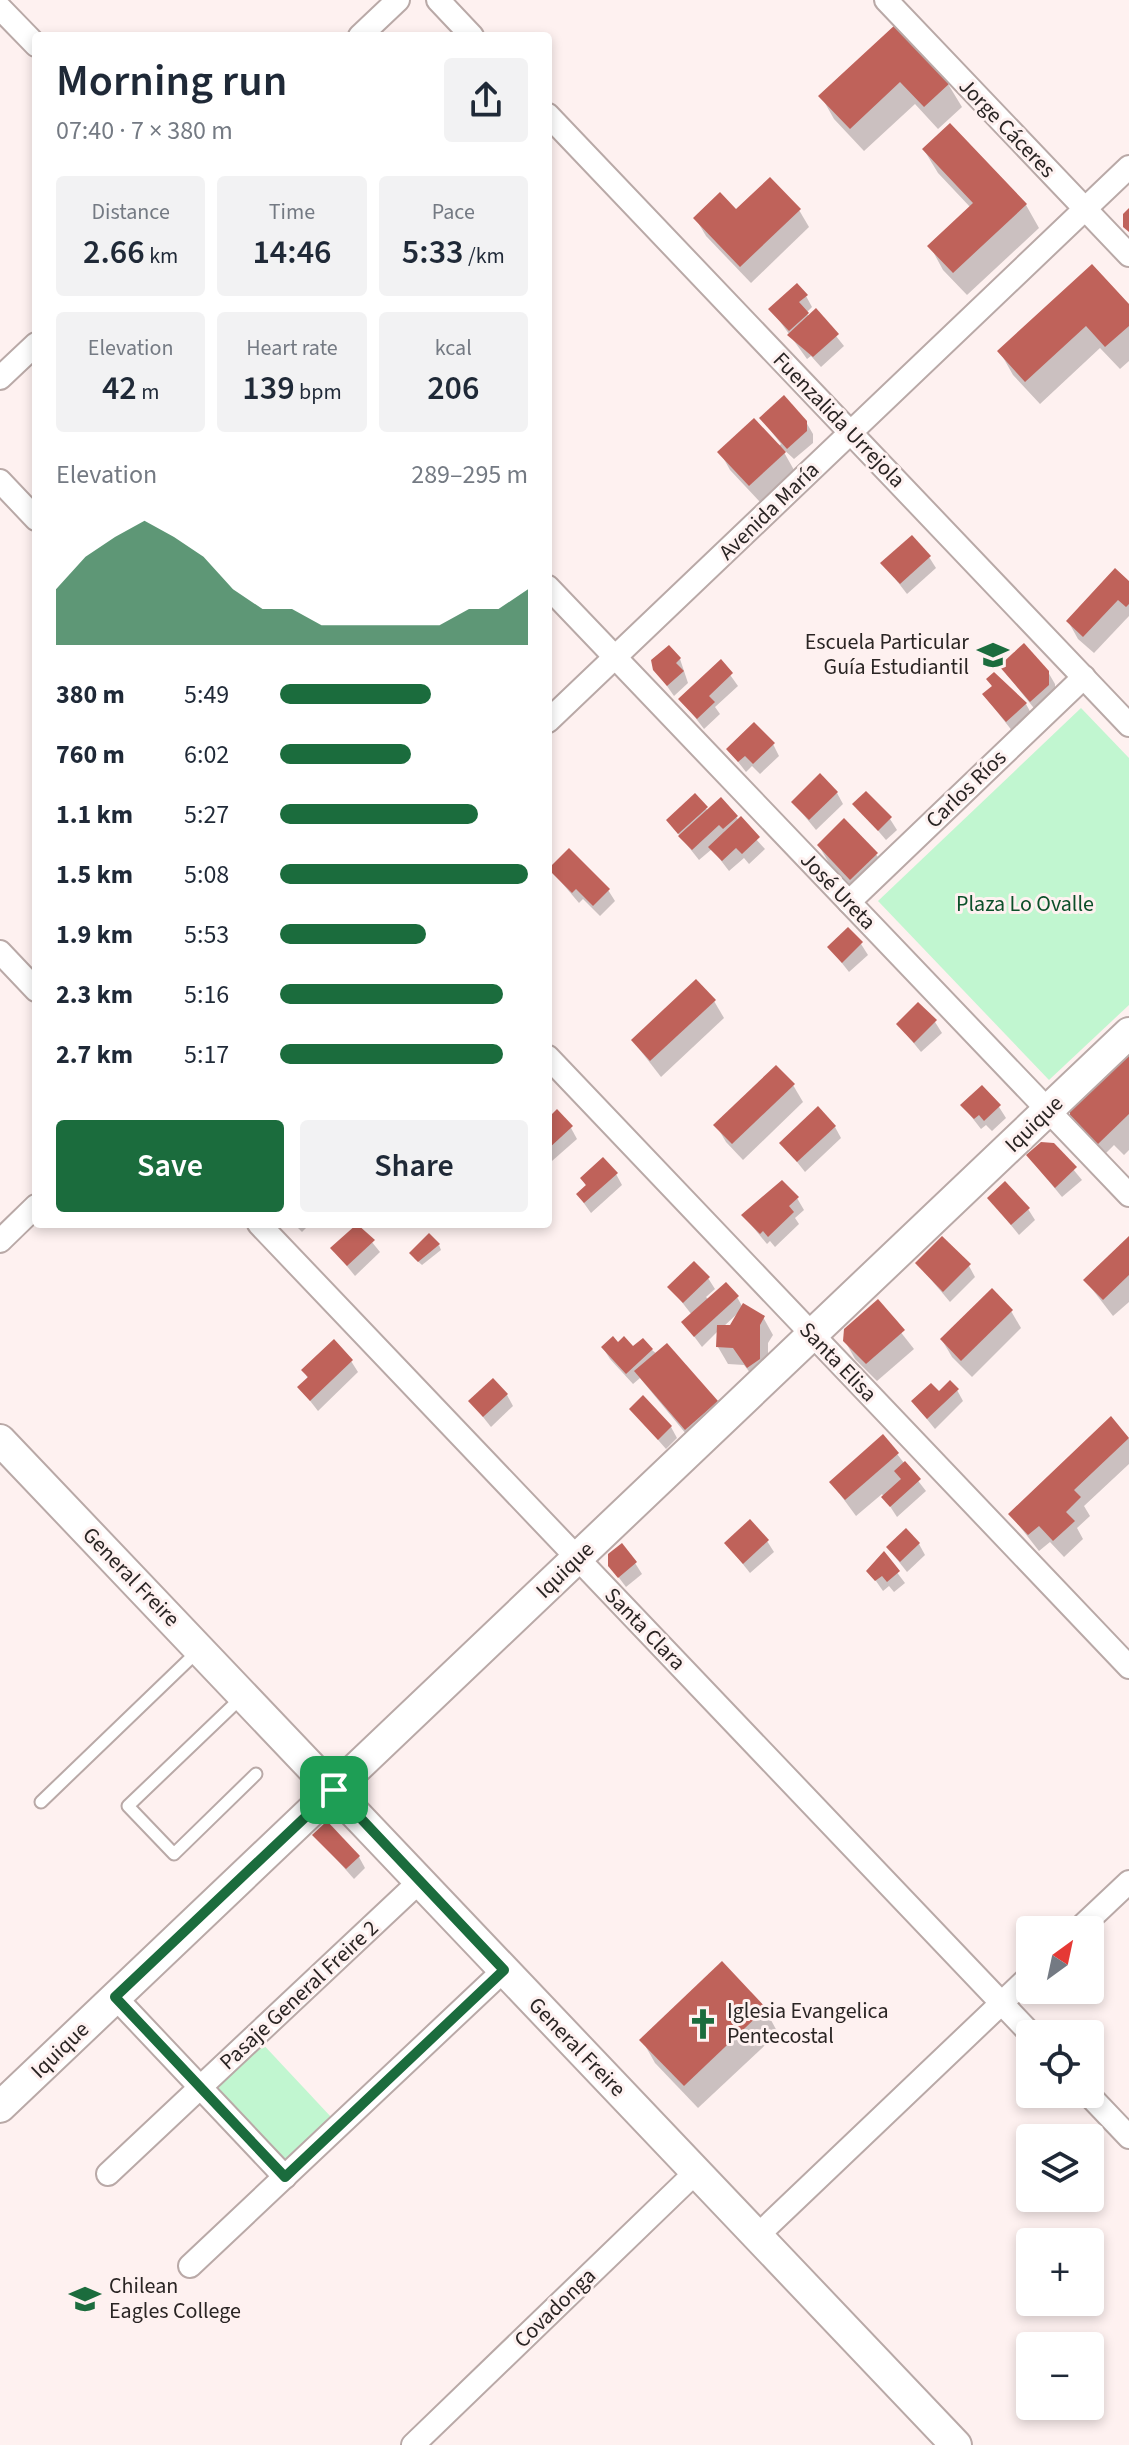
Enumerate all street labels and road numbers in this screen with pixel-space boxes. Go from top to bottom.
street label: Jorge Cáceres [951,71,1063,185]
street label: Fuenzalida Urrejola [766,345,912,495]
street label: Avenida María [711,455,827,567]
street label: Carlos Ríos [918,742,1014,836]
street label: José Ureta [793,845,883,937]
street label: Iquique [998,1088,1071,1160]
street label: Santa Elisa [792,1315,884,1409]
street label: General Freire [75,1520,187,1634]
street label: Iquique [529,1534,602,1606]
street label: Santa Clara [597,1580,693,1678]
street label: Pasaje General Freire 2 [212,1913,386,2077]
street label: General Freire [521,1990,633,2104]
street label: Iquique [24,2014,97,2086]
street label: Covadonga [507,2261,603,2355]

